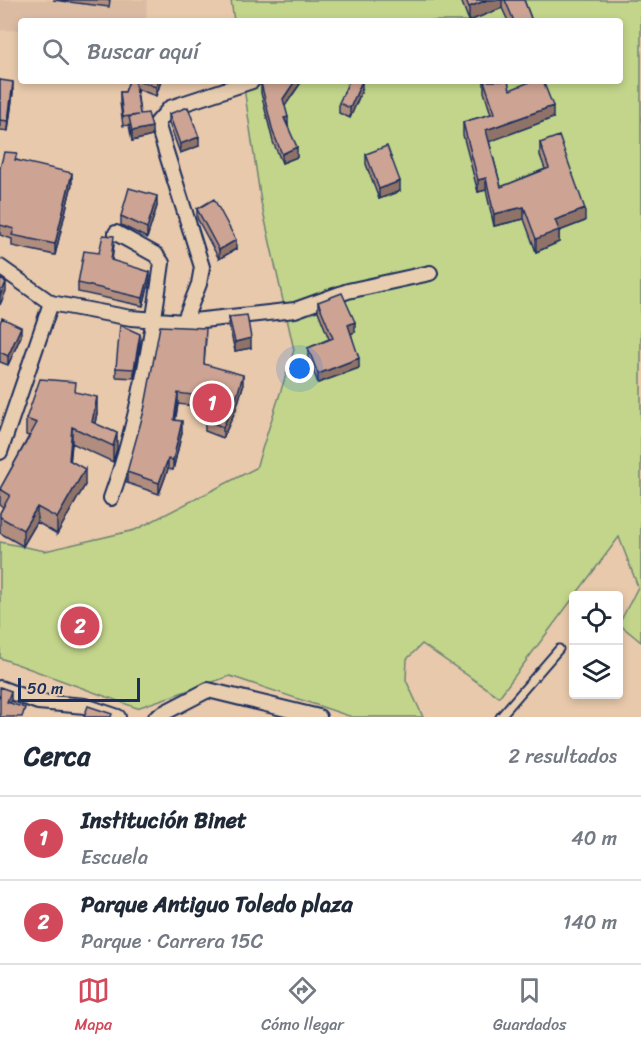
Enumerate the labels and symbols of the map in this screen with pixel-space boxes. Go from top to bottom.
your location [285,354,314,383]
pin: 1 [192,380,232,426]
pin: 2 [60,604,100,648]
scale bar [18,675,140,702]

